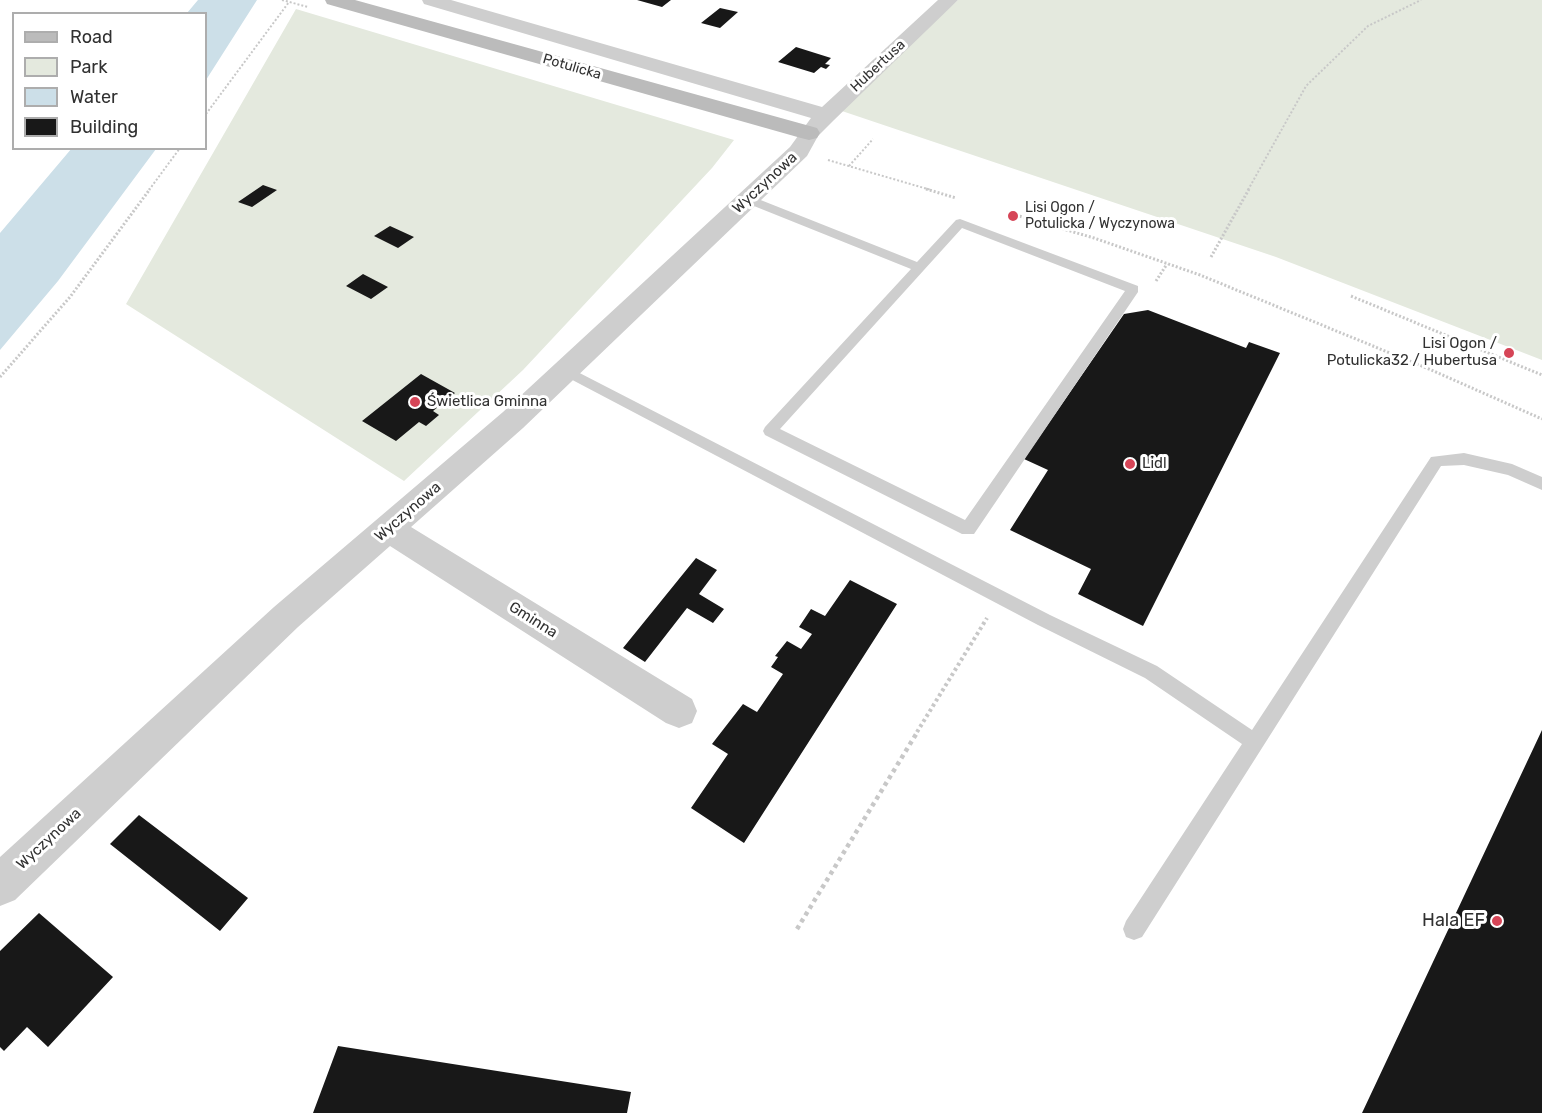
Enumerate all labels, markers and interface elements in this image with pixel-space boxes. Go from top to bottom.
legend [12,12,207,150]
text: Road [70,26,113,48]
street label: Hubertusa [847,36,909,96]
street label: Potulicka [541,51,603,83]
text: Park [70,56,107,78]
text: Water [70,86,118,108]
text: Building [70,116,138,138]
street label: Wyczynowa [729,149,801,217]
place label: Lisi Ogon / Potulicka / Wyczynowa [1025,200,1175,232]
marker: Lisi Ogon / Potulicka / Wyczynowa [1006,209,1020,223]
place label: Lisi Ogon / Potulicka32 / Hubertusa [1327,335,1497,370]
marker: Lisi Ogon / Potulicka32 / Hubertusa [1502,346,1516,360]
place label: Świetlica Gminna [427,393,547,411]
marker: Świetlica Gminna [408,395,422,409]
place label: Lidl [1142,455,1167,473]
marker: Lidl [1123,457,1137,471]
street label: Wyczynowa [371,478,445,546]
street label: Gminna [505,598,561,642]
street label: Wyczynowa [13,805,85,873]
place label: Hala EF [1422,910,1485,932]
marker: Hala EF [1490,914,1504,928]

